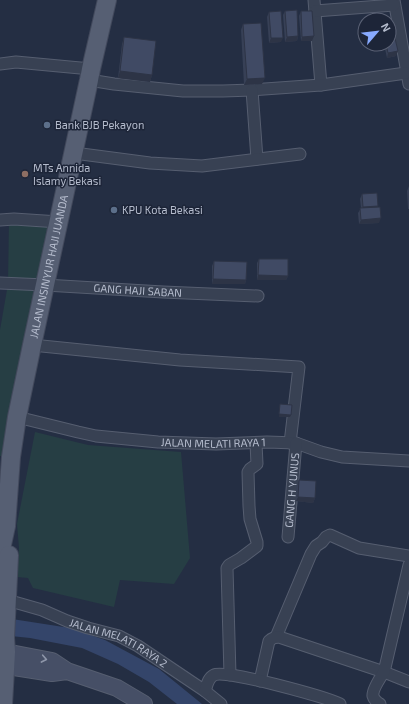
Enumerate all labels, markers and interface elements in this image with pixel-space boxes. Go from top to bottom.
north arrow [357,12,397,52]
text: N [379,21,394,34]
place label: Bank BJB Pekayon [55,118,144,131]
marker: Bank BJB Pekayon [42,120,52,130]
place label: MTs Annida Islamy Bekasi [33,161,101,187]
marker: MTs Annida Islamy Bekasi [20,169,30,179]
street label: JALAN INSINYUR HAJI JUANDA [27,193,70,339]
place label: KPU Kota Bekasi [122,203,203,216]
marker: KPU Kota Bekasi [109,205,119,215]
street label: GANG HAJI SABAN [93,281,182,299]
street label: JALAN MELATI RAYA 1 [161,435,266,450]
street label: GANG H YUNUS [282,452,301,528]
street label: JALAN MELATI RAYA 2 [68,615,170,670]
one-way arrow [41,654,47,663]

